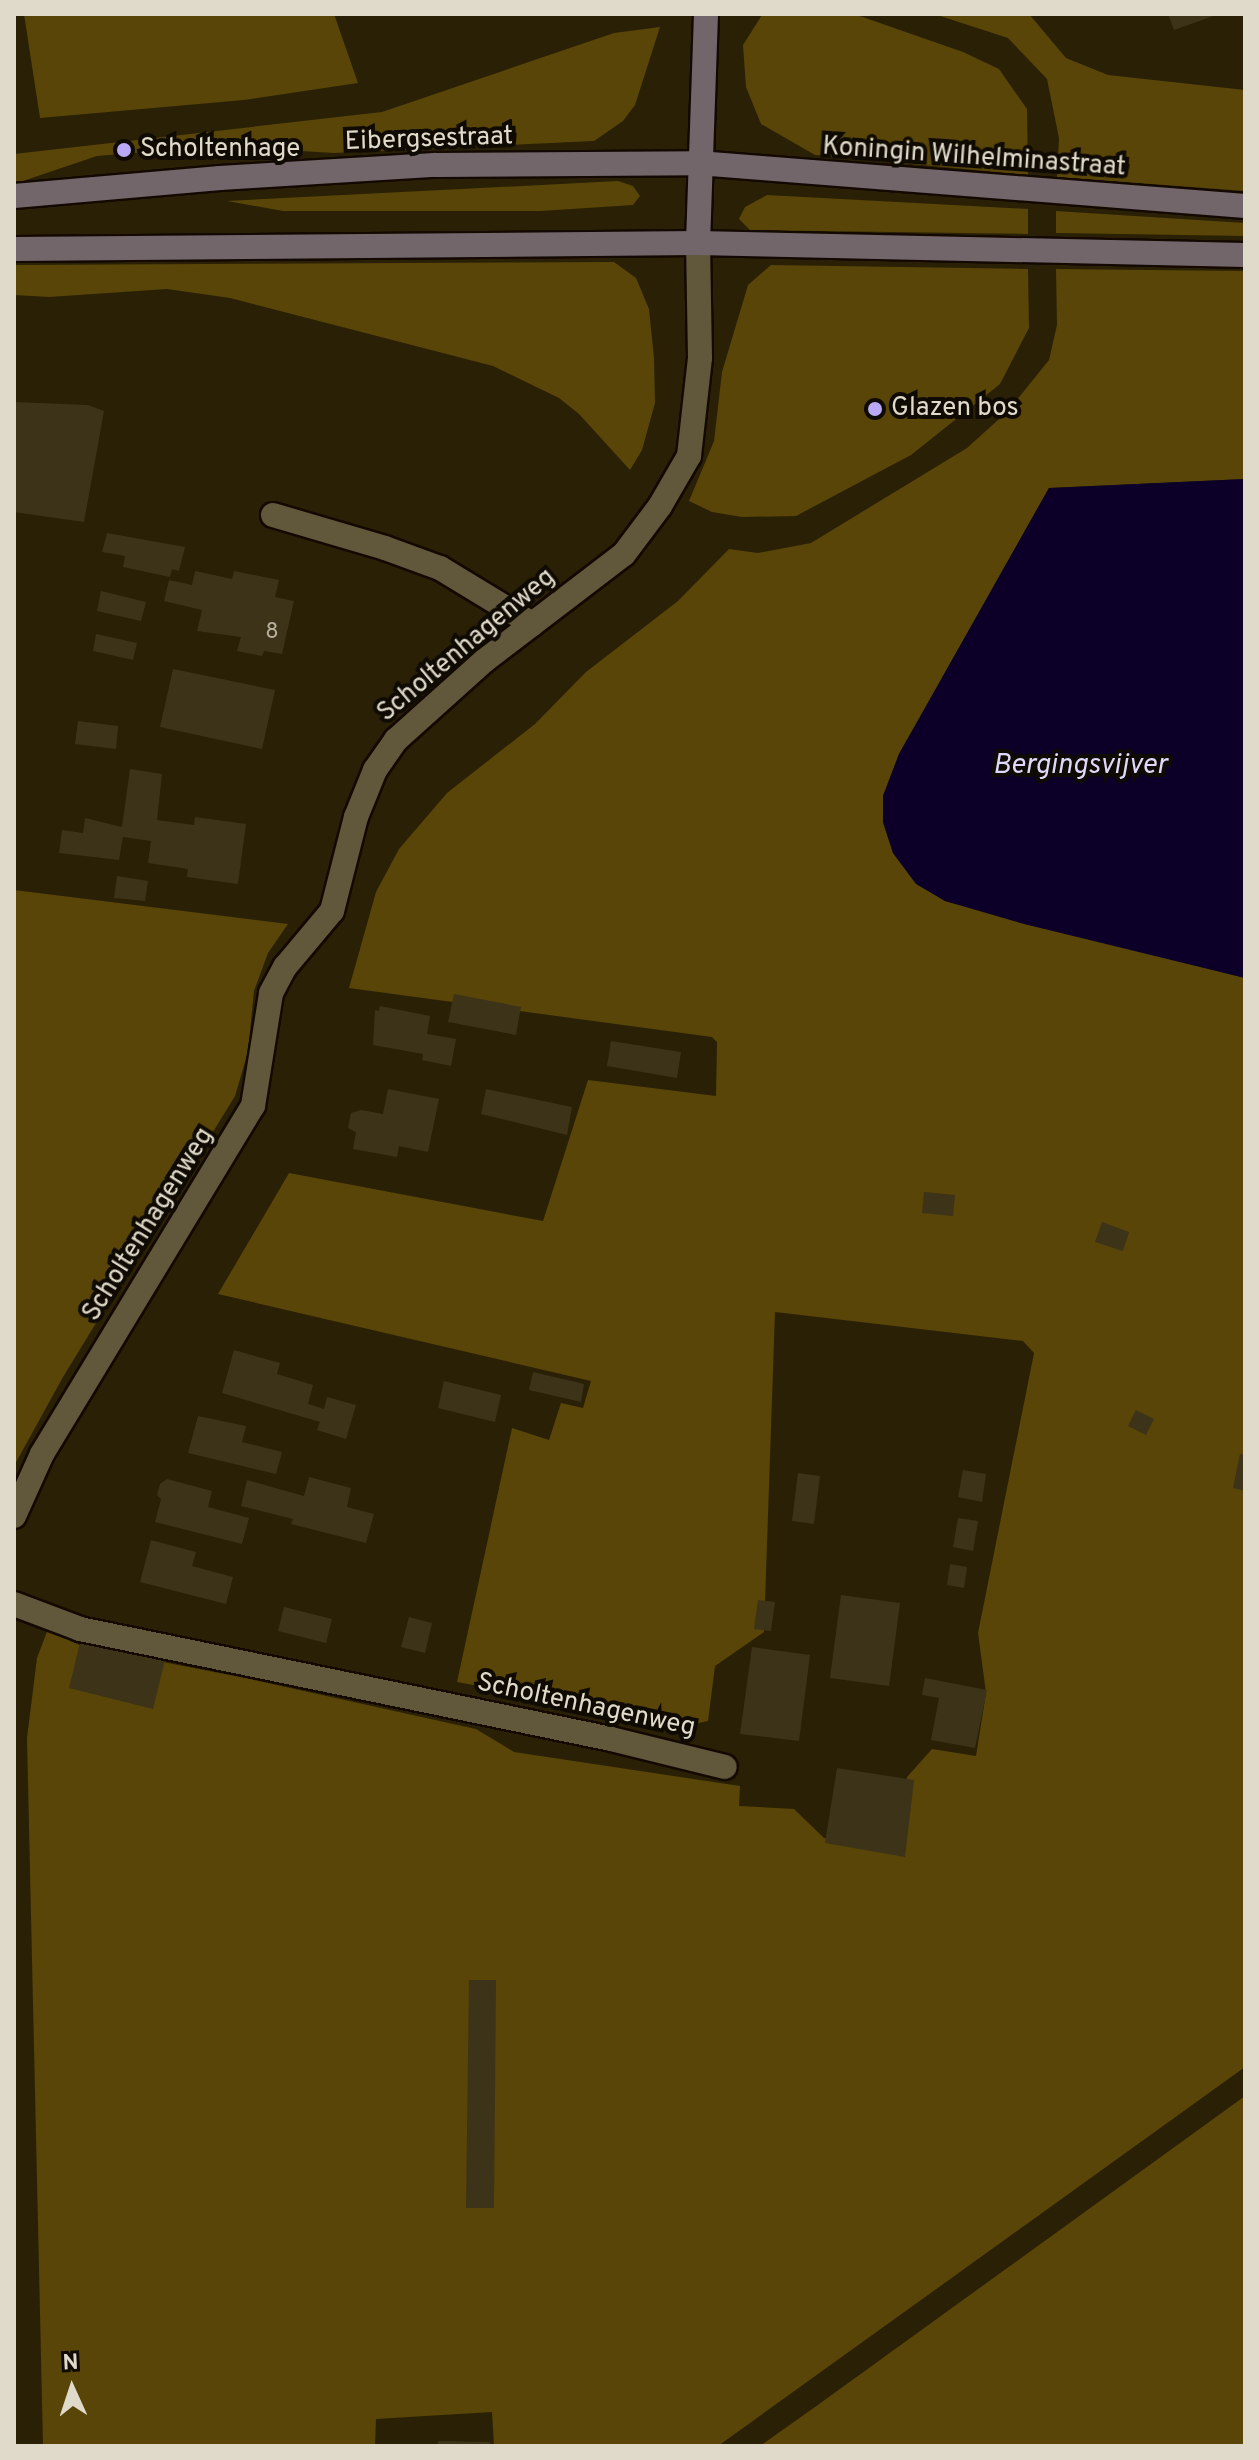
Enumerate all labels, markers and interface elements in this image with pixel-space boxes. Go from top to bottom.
street label: Eibergsestraat [344,121,514,159]
street label: Koningin Wilhelminastraat [821,132,1127,184]
place label: Scholtenhage [140,134,300,166]
marker: Scholtenhage [115,141,133,159]
place label: Glazen bos [891,393,1019,425]
marker: Glazen bos [866,400,884,418]
street label: Scholtenhagenweg [372,563,562,729]
house number: 8 [265,620,279,646]
water label: Bergingsvijver [993,749,1167,783]
street label: Scholtenhagenweg [77,1122,221,1328]
street label: Scholtenhagenweg [474,1668,698,1744]
north arrow [32,2348,112,2428]
text: N [62,2350,79,2377]

